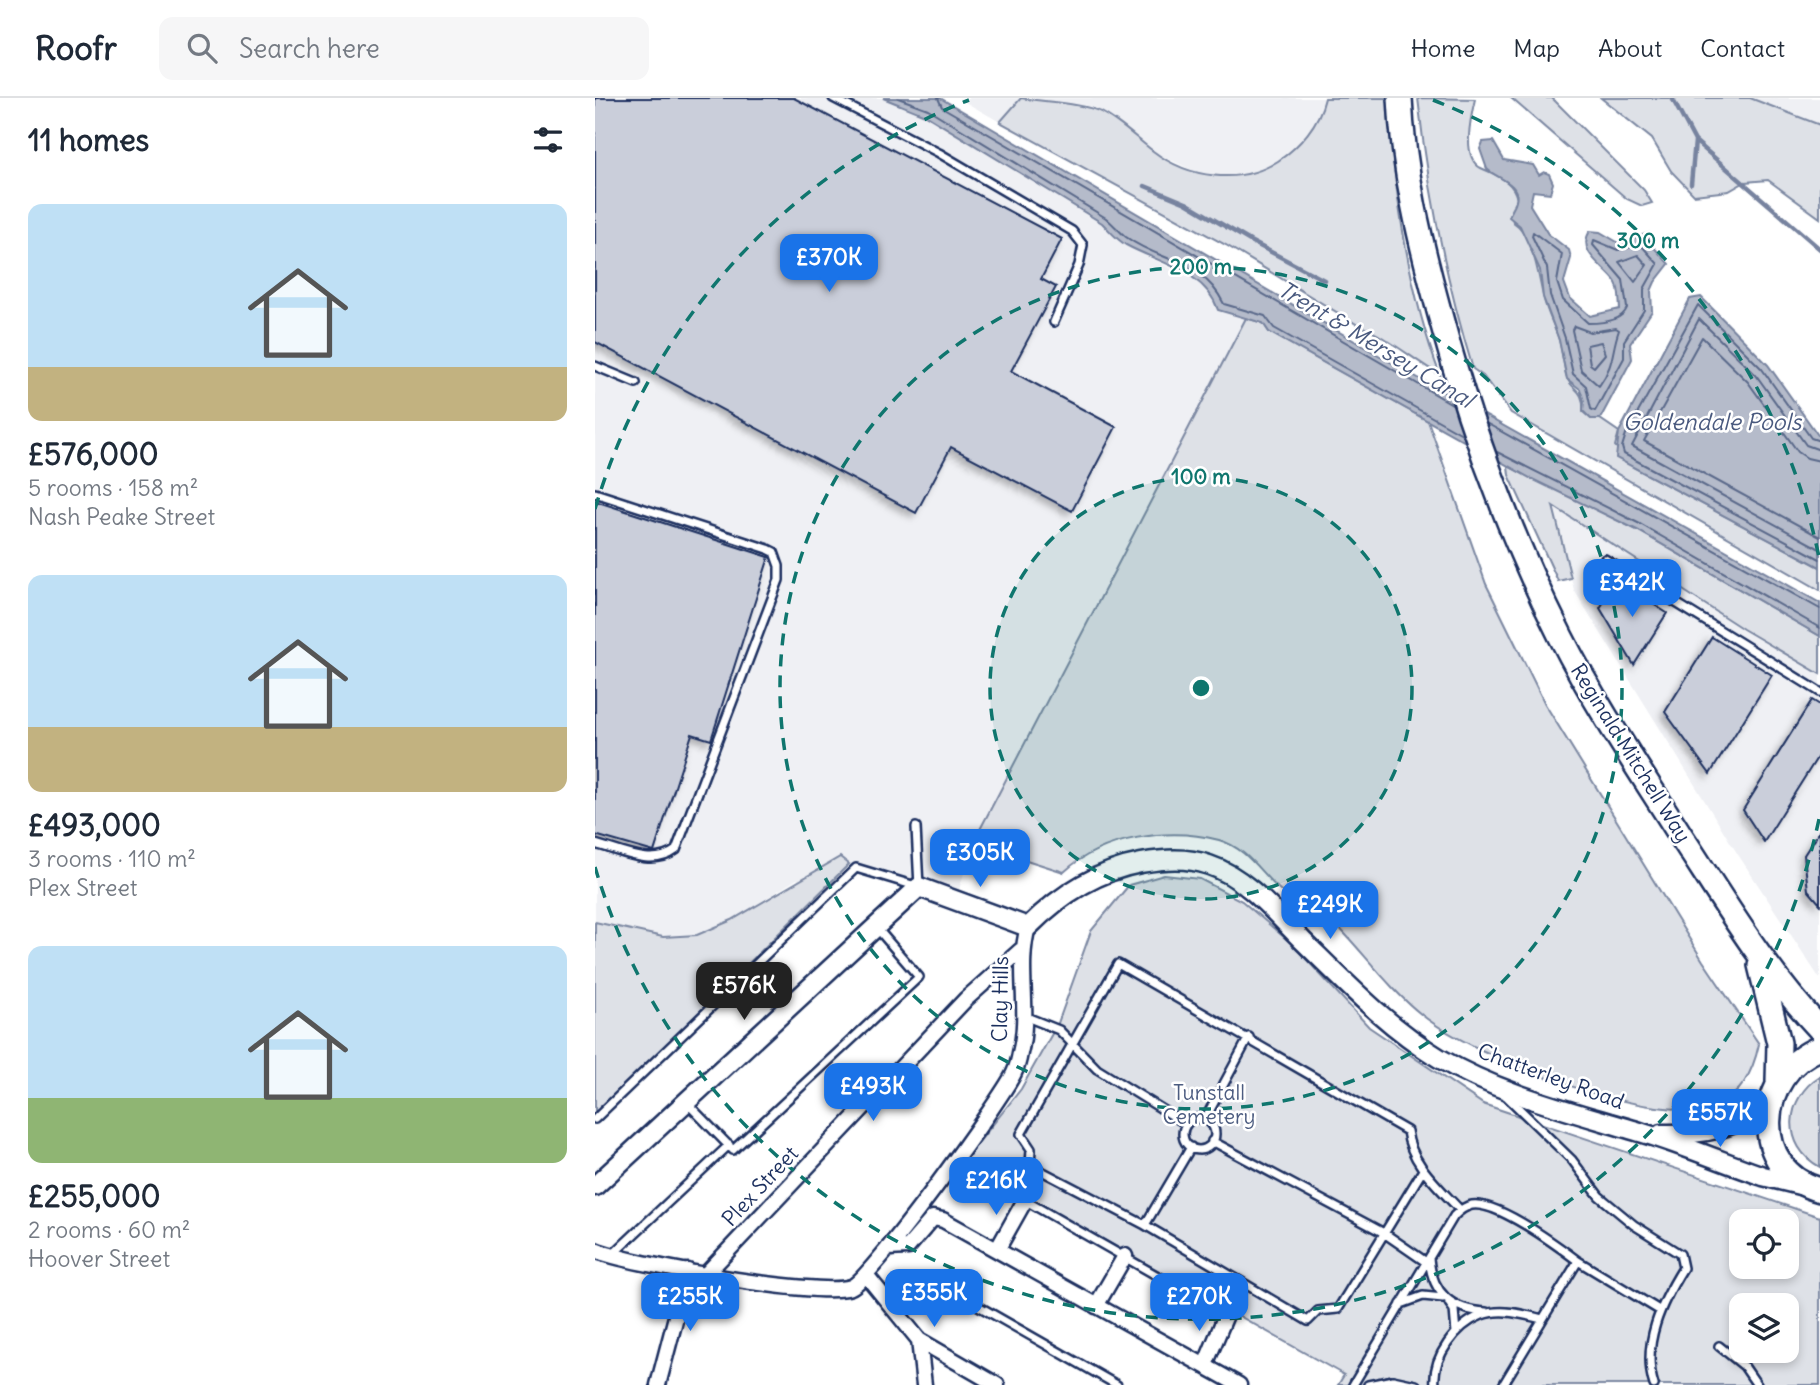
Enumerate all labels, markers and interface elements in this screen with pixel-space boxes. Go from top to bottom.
search box [159,17,649,80]
text: Roofr [35,27,117,69]
icon: search [183,29,221,67]
text: Search here [239,32,380,65]
text: Home [1411,33,1475,63]
text: Map [1513,33,1560,63]
text: About [1598,33,1662,63]
text: Contact [1700,33,1785,63]
text: 11 homes [28,121,149,159]
icon: filters [529,121,567,159]
text: 300 m [1617,227,1680,254]
pin: £370K [780,234,878,294]
text: £370K [796,242,862,271]
icon: home [235,250,361,376]
text: 200 m [1170,253,1233,280]
water label: Trent & Mersey Canal [1273,274,1481,415]
water label: Goldendale Pools [1623,407,1803,436]
text: £576,000 [28,435,158,473]
text: 100 m [1171,463,1231,490]
text: 5 rooms · 158 m² [28,473,198,502]
text: Nash Peake Street [28,502,215,531]
pin: £342K [1583,560,1681,619]
text: £342K [1599,567,1665,596]
icon: home [235,621,361,747]
street label: Reginald Mitchell Way [1565,658,1697,848]
centre of rings [1189,676,1213,700]
text: £493,000 [28,806,161,844]
pin: £305K [931,830,1029,889]
text: £305K [946,837,1014,866]
text: 3 rooms · 110 m² [28,844,196,873]
text: Plex Street [28,873,138,902]
pin: £249K [1281,882,1379,941]
text: £249K [1297,889,1363,918]
street label: Clay Hills [986,956,1014,1042]
pin: £576K [695,962,793,1022]
text: £576K [712,970,776,999]
icon: home [235,992,361,1118]
street label: Chatterley Road [1474,1037,1628,1115]
pin: £493K [824,1063,922,1123]
text: £493K [840,1071,906,1100]
park label: Tunstall Cemetery [1163,1079,1256,1130]
pin: £557K [1671,1090,1769,1149]
text: £557K [1688,1097,1752,1126]
street label: Plex Street [716,1140,804,1232]
pin: £216K [947,1158,1045,1217]
text: £216K [965,1165,1027,1194]
text: £255,000 [28,1177,161,1215]
map controls [1729,1209,1799,1363]
button: locate [1729,1209,1799,1279]
text: 2 rooms · 60 m² [28,1215,190,1244]
text: Hoover Street [28,1244,170,1273]
pin: £355K [885,1270,983,1329]
pin: £255K [641,1274,739,1333]
pin: £270K [1150,1274,1248,1333]
text: £355K [901,1277,967,1306]
text: £255K [657,1281,723,1310]
text: £270K [1166,1281,1232,1310]
button: layers [1729,1293,1799,1363]

